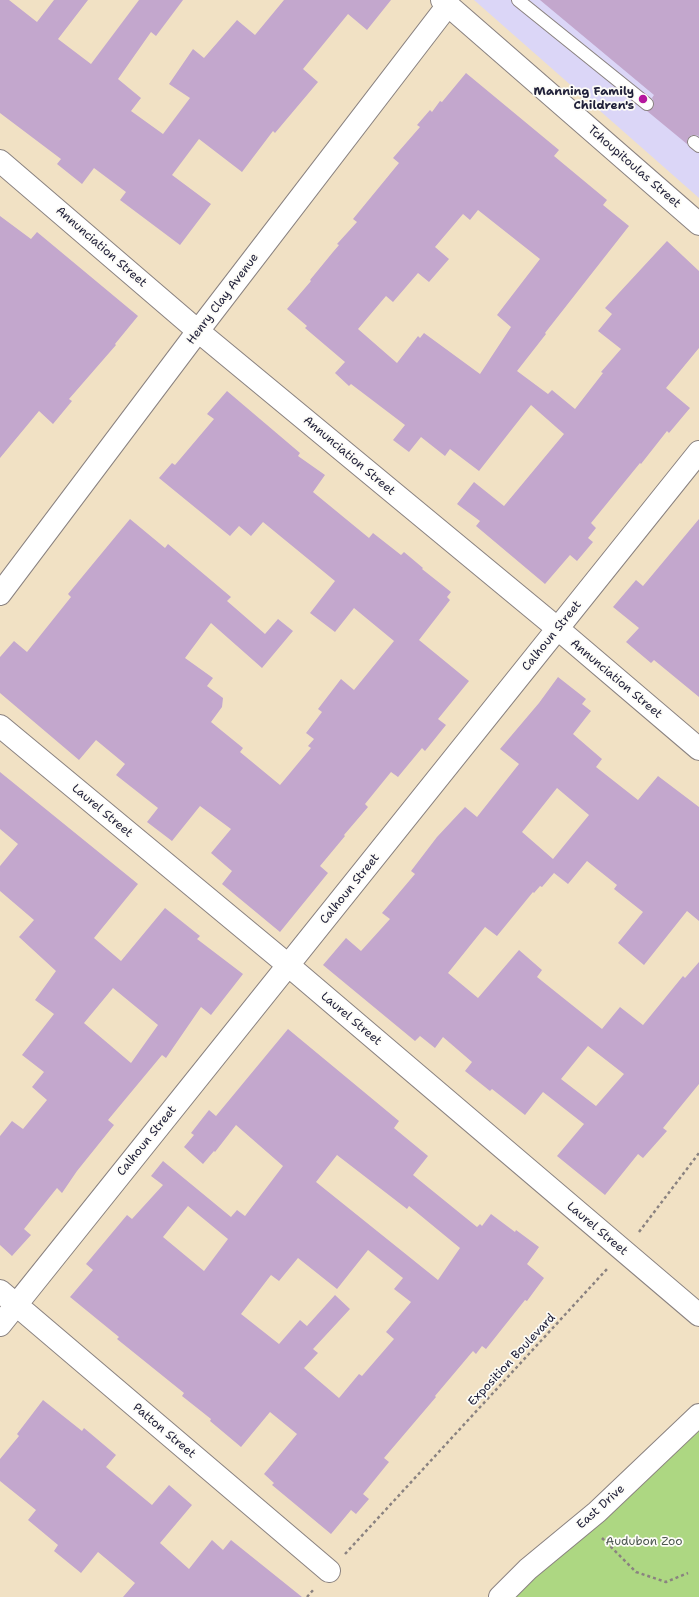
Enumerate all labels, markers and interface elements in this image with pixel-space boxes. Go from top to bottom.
place label: Manning Family Children's [534,85,634,113]
marker: Manning Family Children's [637,93,649,105]
street label: Tchoupitoulas Street [585,123,683,211]
street label: Annunciation Street [53,204,149,290]
street label: Henry Clay Avenue [184,251,262,347]
street label: Annunciation Street [300,413,398,499]
street label: Calhoun Street [519,598,585,674]
street label: Annunciation Street [567,636,665,722]
street label: Laurel Street [69,781,135,841]
street label: Calhoun Street [317,851,383,927]
street label: Laurel Street [318,989,384,1049]
street label: Calhoun Street [114,1103,180,1179]
street label: Laurel Street [564,1199,630,1259]
street label: Exposition Boulevard [465,1311,559,1409]
street label: Patton Street [130,1401,198,1461]
street label: East Drive [574,1482,628,1532]
park label: Audubon Zoo [606,1535,682,1549]

